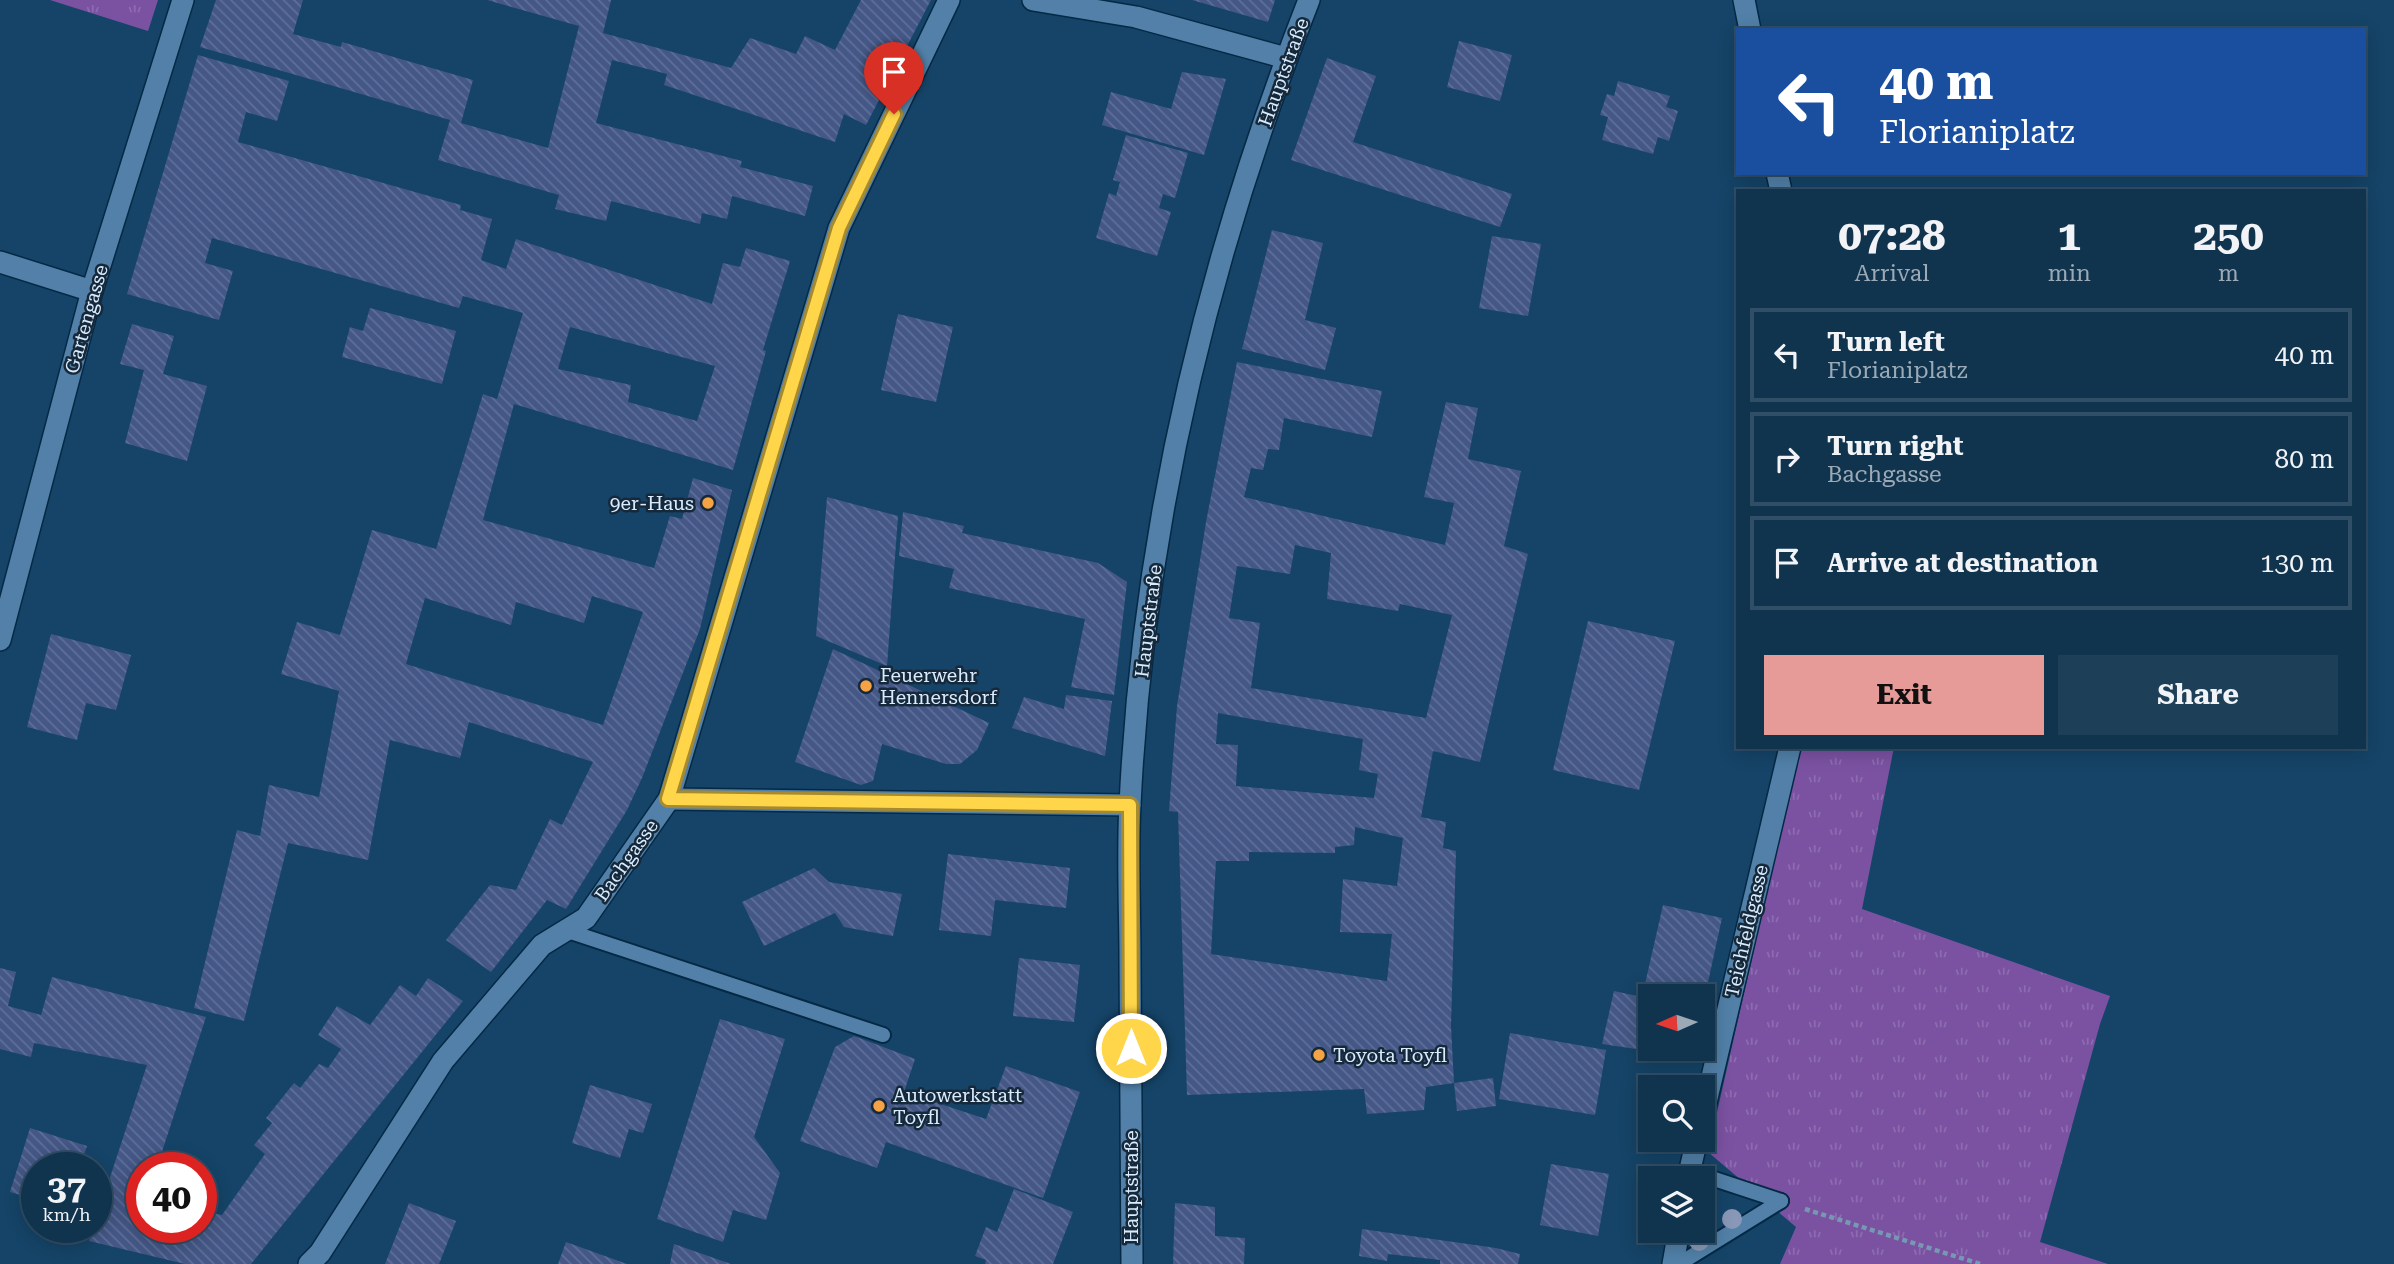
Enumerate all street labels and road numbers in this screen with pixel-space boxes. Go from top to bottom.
street label: Hauptstraße [1253,15,1314,129]
street label: Gartengasse [60,262,113,376]
street label: Hauptstraße [1130,563,1167,679]
street label: Bachgasse [590,815,663,906]
street label: Teichfeldgasse [1720,862,1773,1000]
street label: Hauptstraße [1120,1130,1143,1244]

